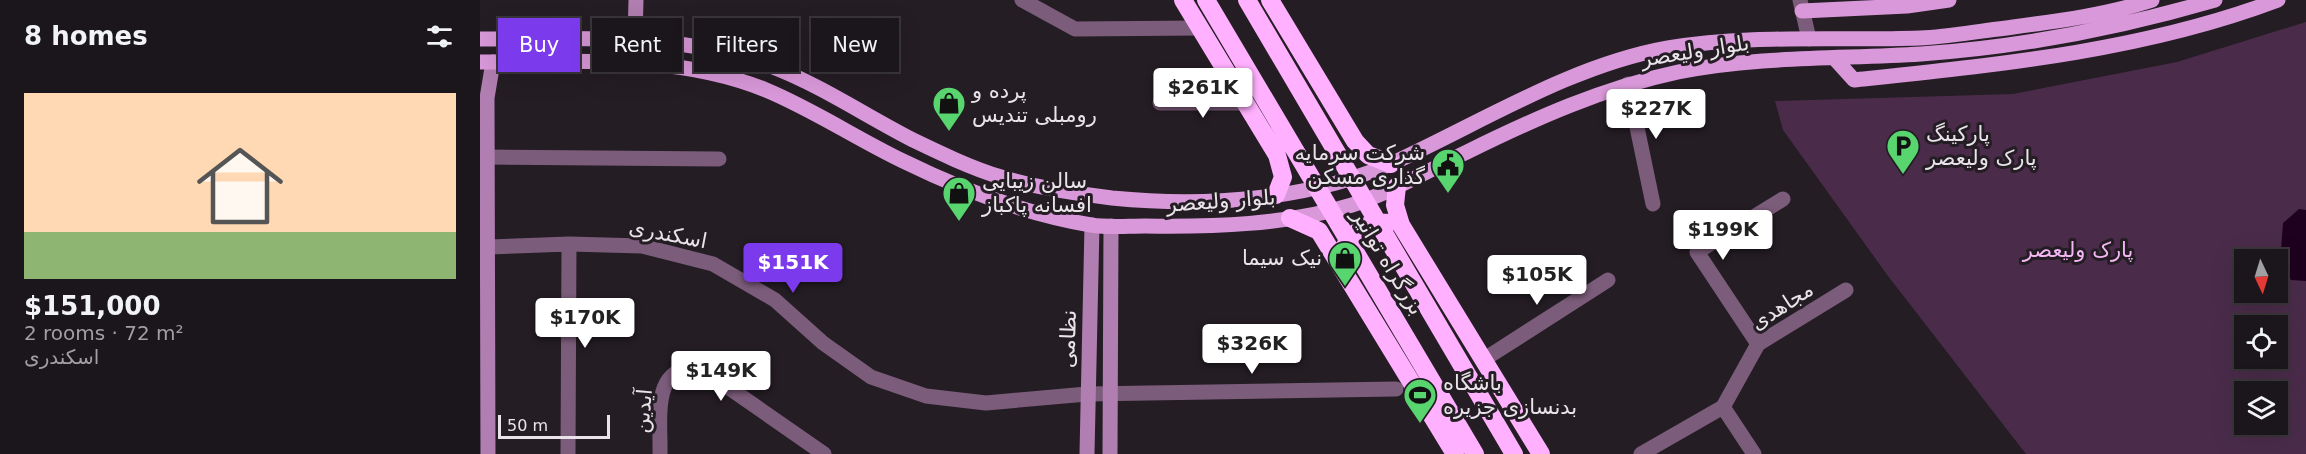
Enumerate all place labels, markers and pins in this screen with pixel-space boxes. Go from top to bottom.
pin: $261K [1161,68,1245,119]
place label: پرده و رومبلی تندیس [971,79,1097,127]
shop icon: پرده و رومبلی تندیس [931,85,967,132]
pin: $227K [1614,89,1698,140]
place label: پارکینگ پارک ولیعصر [1925,122,2037,170]
parking icon: پارکینگ پارک ولیعصر [1885,128,1921,175]
place label: شرکت سرمایه گذاری مسکن [1295,141,1425,189]
public building icon: شرکت سرمایه گذاری مسکن [1430,147,1466,194]
place label: سالن زیبایی افسانه پاکباز [981,169,1092,217]
shop icon: سالن زیبایی افسانه پاکباز [941,175,977,222]
pin: $199K [1681,210,1765,261]
shop icon: نیک سیما [1327,240,1363,287]
pin: $151K [751,243,835,294]
place label: نیک سیما [1242,246,1322,270]
pin: $105K [1495,255,1579,306]
pin: $170K [543,298,627,349]
pin: $326K [1210,324,1294,375]
pin: $149K [679,351,763,402]
place label: باشگاه بدنسازی جزیره [1443,371,1577,419]
sports icon: باشگاه بدنسازی جزیره [1402,377,1438,424]

